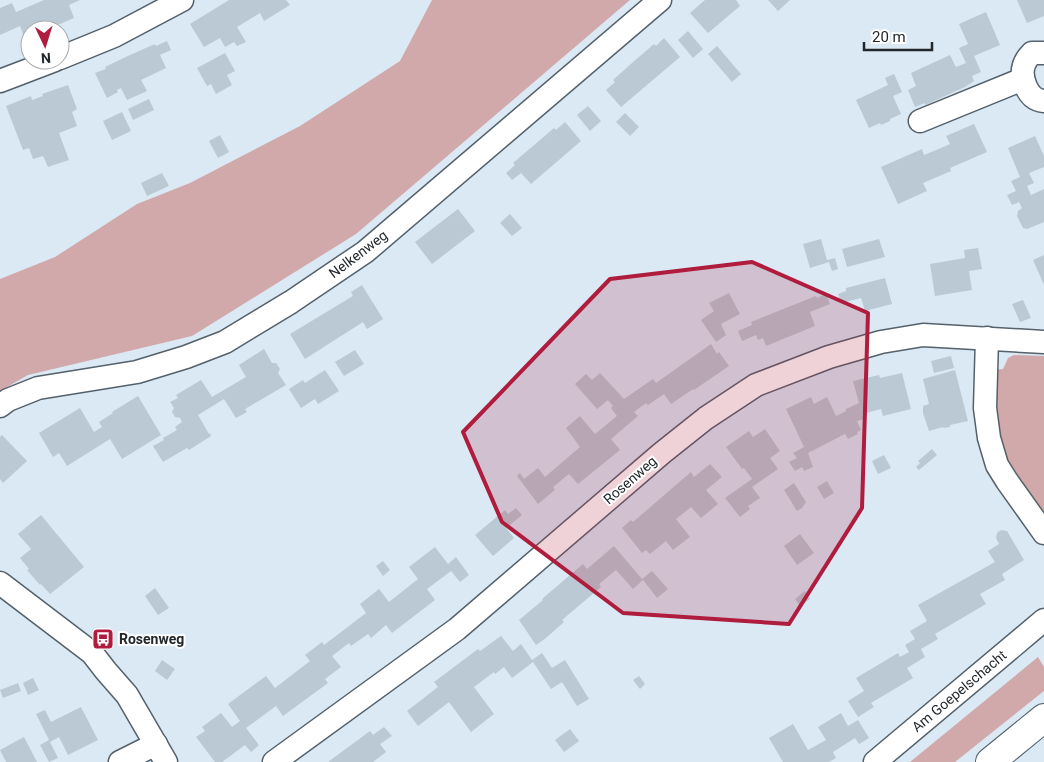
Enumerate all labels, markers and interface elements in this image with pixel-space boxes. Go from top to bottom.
north arrow [20,20,70,70]
scale bar [864,20,932,52]
text: 20 m [872,28,906,46]
text: N [40,50,51,66]
street label: Nelkenweg [326,227,390,281]
street label: Rosenweg [600,453,660,507]
bus stop icon: Rosenweg [91,627,115,651]
place label: Rosenweg [119,631,184,647]
street label: Am Goepelschacht [909,647,1010,735]

